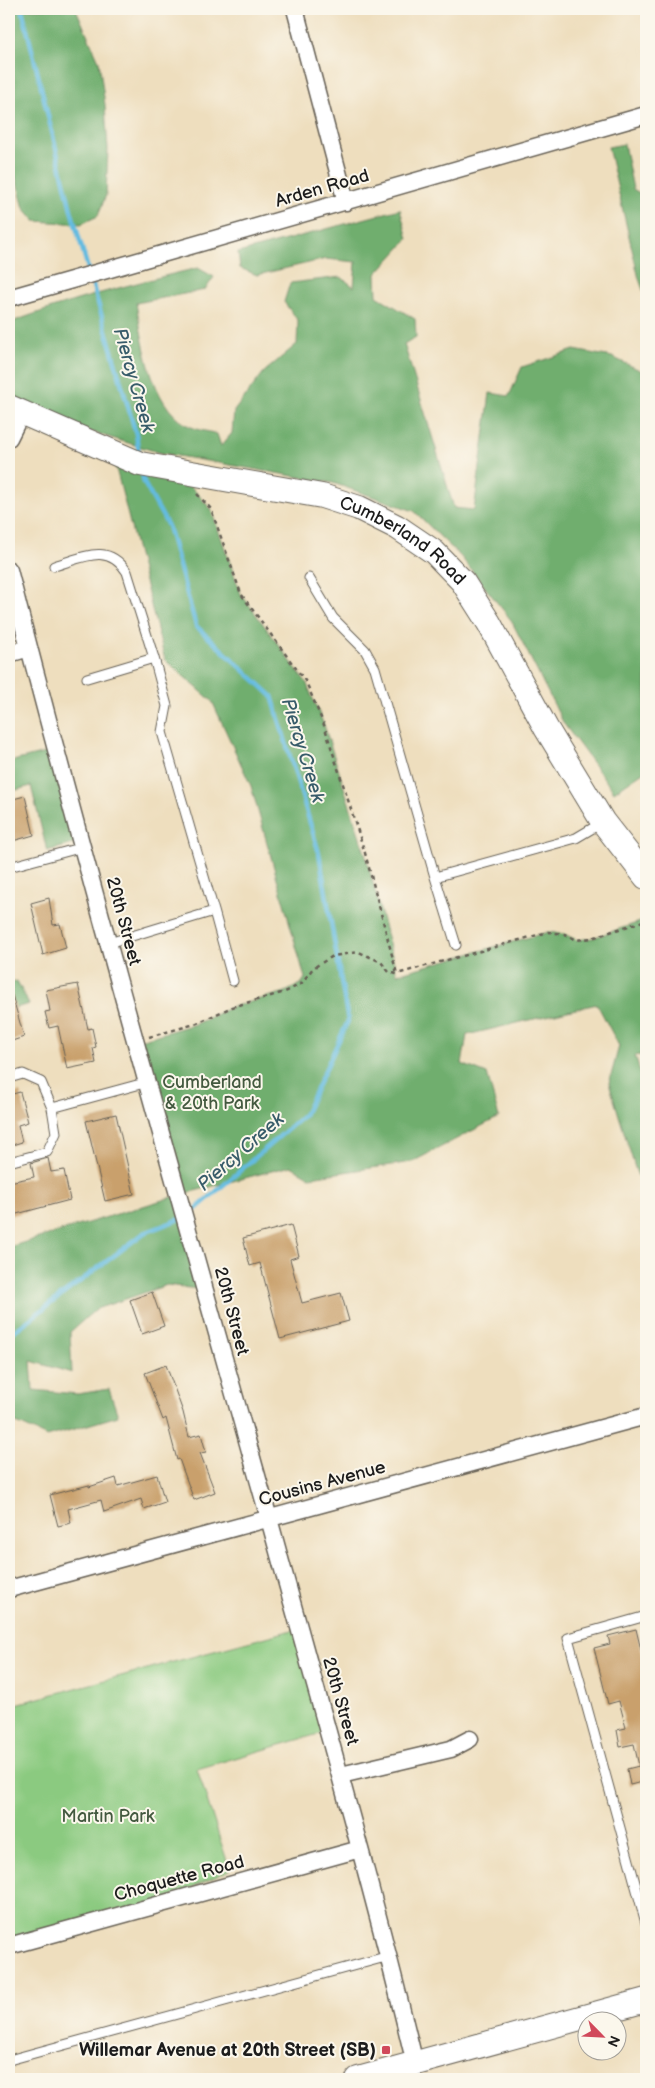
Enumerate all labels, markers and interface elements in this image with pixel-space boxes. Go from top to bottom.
street label: Arden Road [273,165,371,212]
water label: Piercy Creek [108,325,160,436]
street label: Cumberland Road [337,492,470,589]
water label: Piercy Creek [276,696,330,806]
street label: 20th Street [102,875,146,968]
park label: Cumberland & 20th Park [162,1072,262,1114]
water label: Piercy Creek [193,1108,290,1196]
street label: 20th Street [210,1265,254,1358]
street label: Cousins Avenue [256,1456,388,1510]
street label: 20th Street [318,1655,363,1748]
park label: Martin Park [61,1806,155,1827]
street label: Choquette Road [112,1851,246,1906]
north arrow [578,2010,628,2060]
text: N [604,2033,623,2049]
place label: Willemar Avenue at 20th Street (SB) [79,2040,376,2061]
marker: Willemar Avenue at 20th Street (SB) [380,2044,392,2056]

